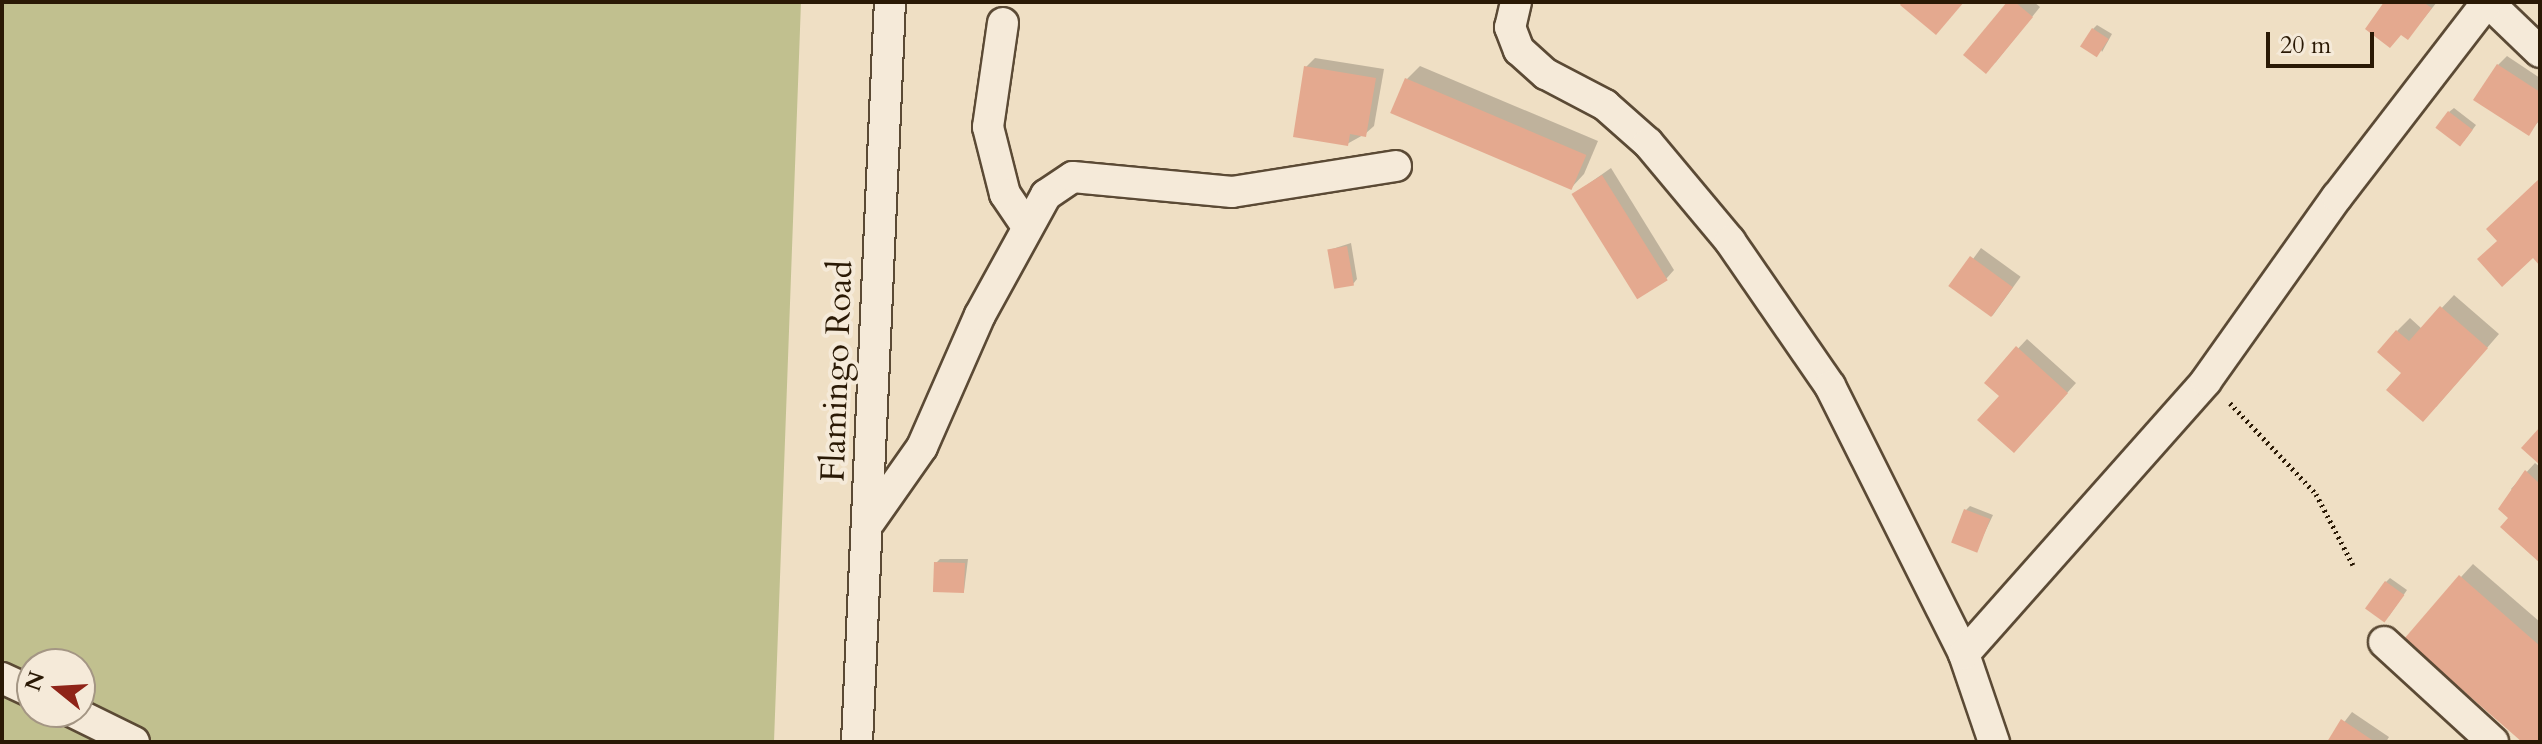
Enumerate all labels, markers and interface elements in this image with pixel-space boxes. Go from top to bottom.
scale bar [2270,16,2378,66]
text: 20 m [2280,29,2331,62]
street label: Flamingo Road [813,260,861,482]
north arrow [16,648,96,728]
text: N [18,667,52,695]

